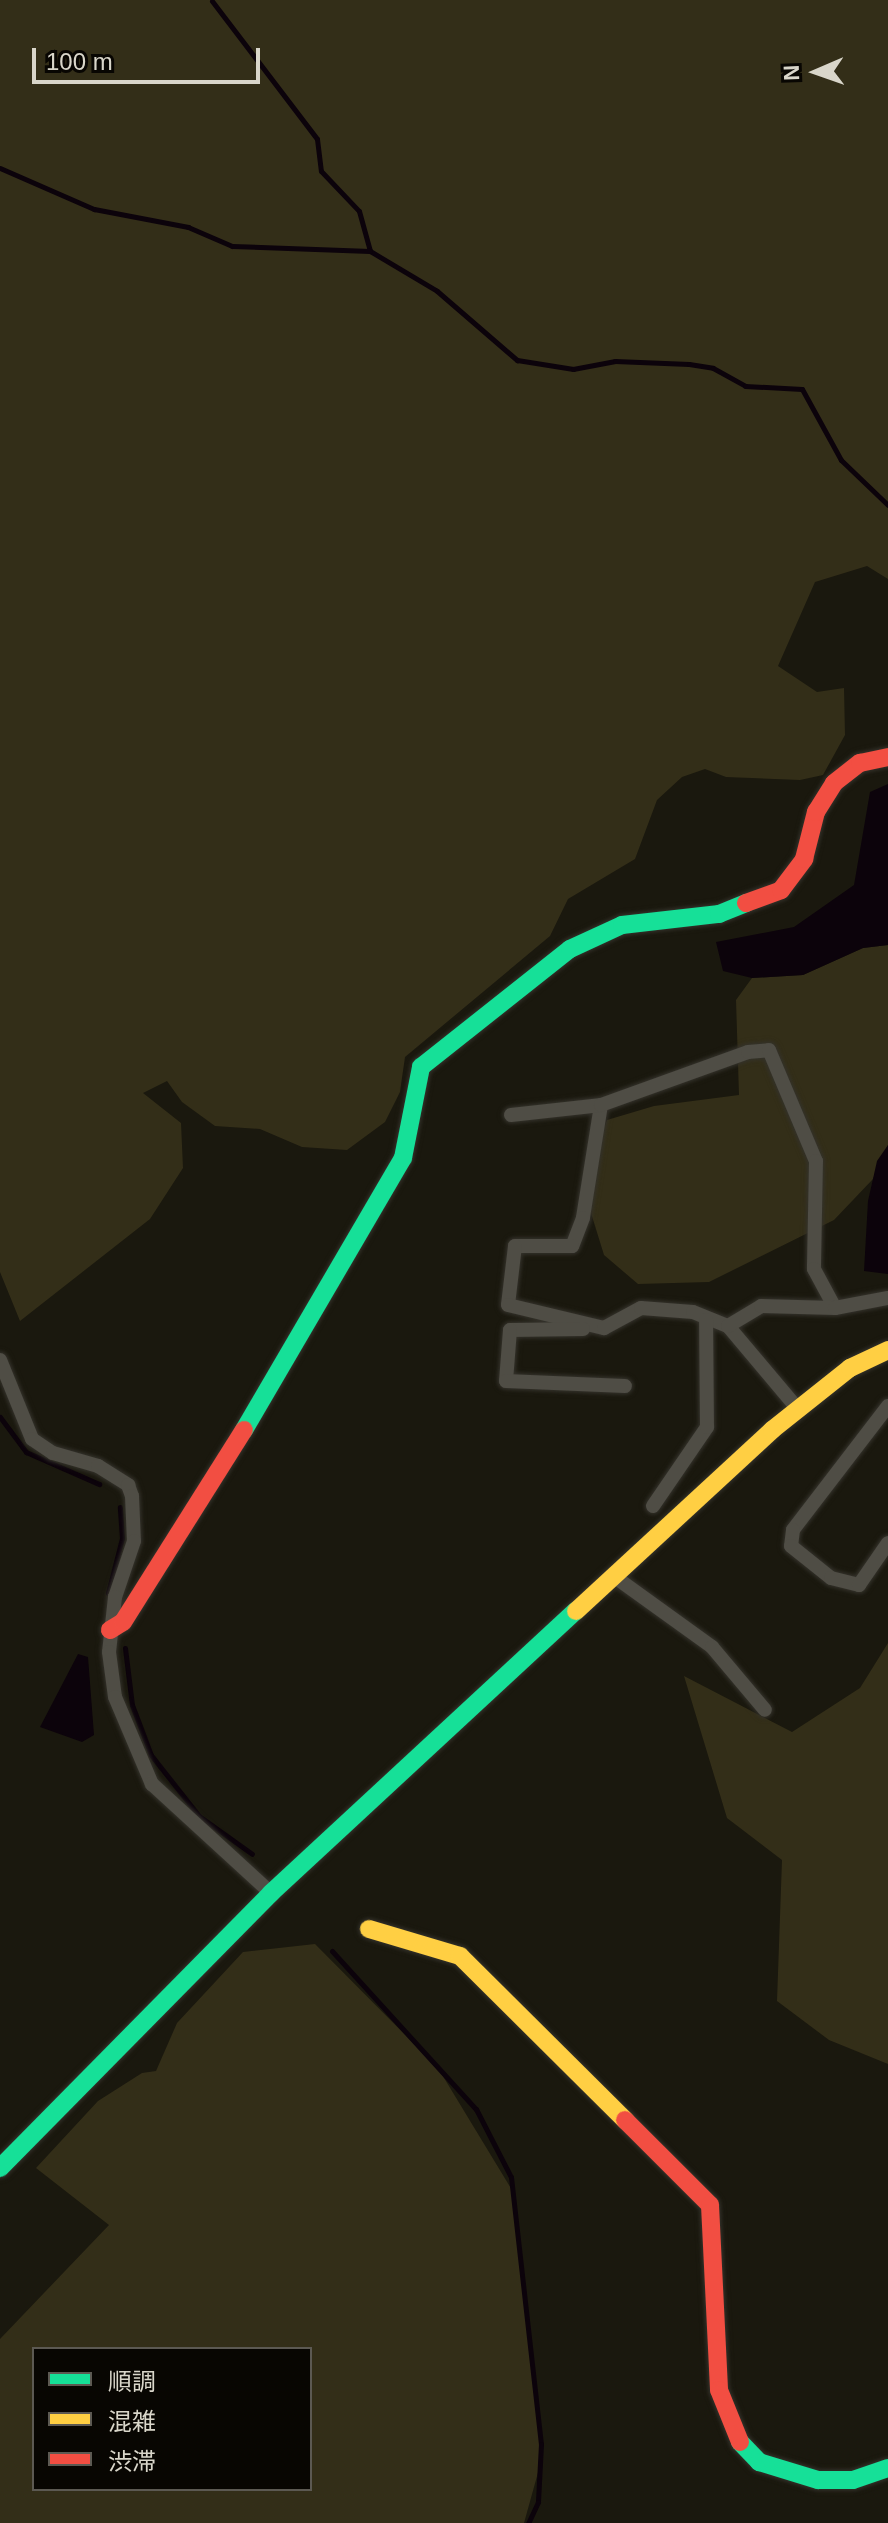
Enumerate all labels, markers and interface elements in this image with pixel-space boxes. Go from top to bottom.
scale bar [36,32,264,82]
north arrow [776,32,856,112]
text: 100 m [46,48,113,75]
text: N [779,64,804,81]
legend [32,2347,312,2491]
text: 順調 [108,2368,156,2395]
text: 混雑 [108,2408,156,2435]
text: 渋滞 [108,2448,156,2475]

